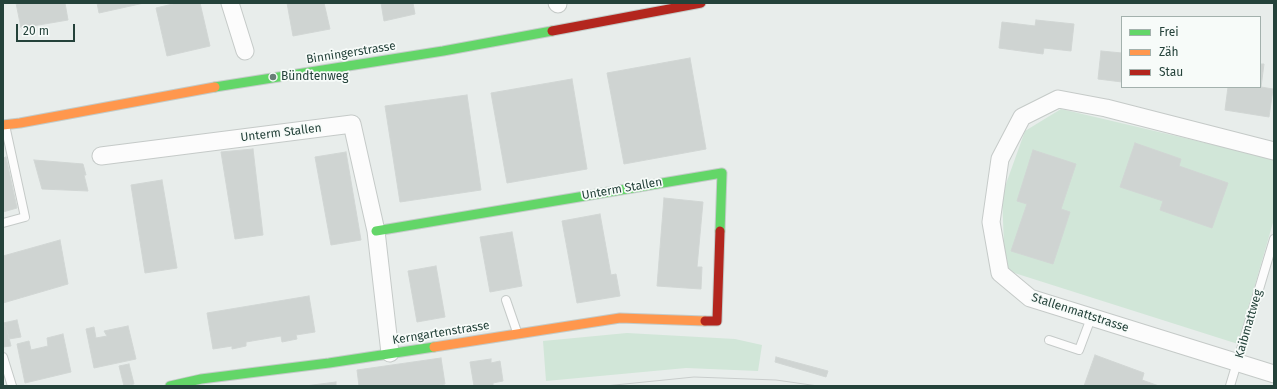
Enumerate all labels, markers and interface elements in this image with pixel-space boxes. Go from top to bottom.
scale bar [18,16,77,42]
legend [1121,16,1261,88]
text: 20 m [23,24,49,38]
text: Frei [1159,25,1179,39]
street label: Binningerstrasse [305,39,397,67]
text: Zäh [1159,45,1179,59]
text: Stau [1159,65,1183,79]
place label: Bündtenweg [281,70,349,84]
marker: Bündtenweg [268,72,278,82]
street label: Unterm Stallen [240,121,322,145]
street label: Unterm Stallen [581,175,663,203]
street label: Kaibmattweg [1232,288,1266,360]
street label: Stallenmattstrasse [1030,290,1130,336]
street label: Kerngartenstrasse [391,318,491,348]

